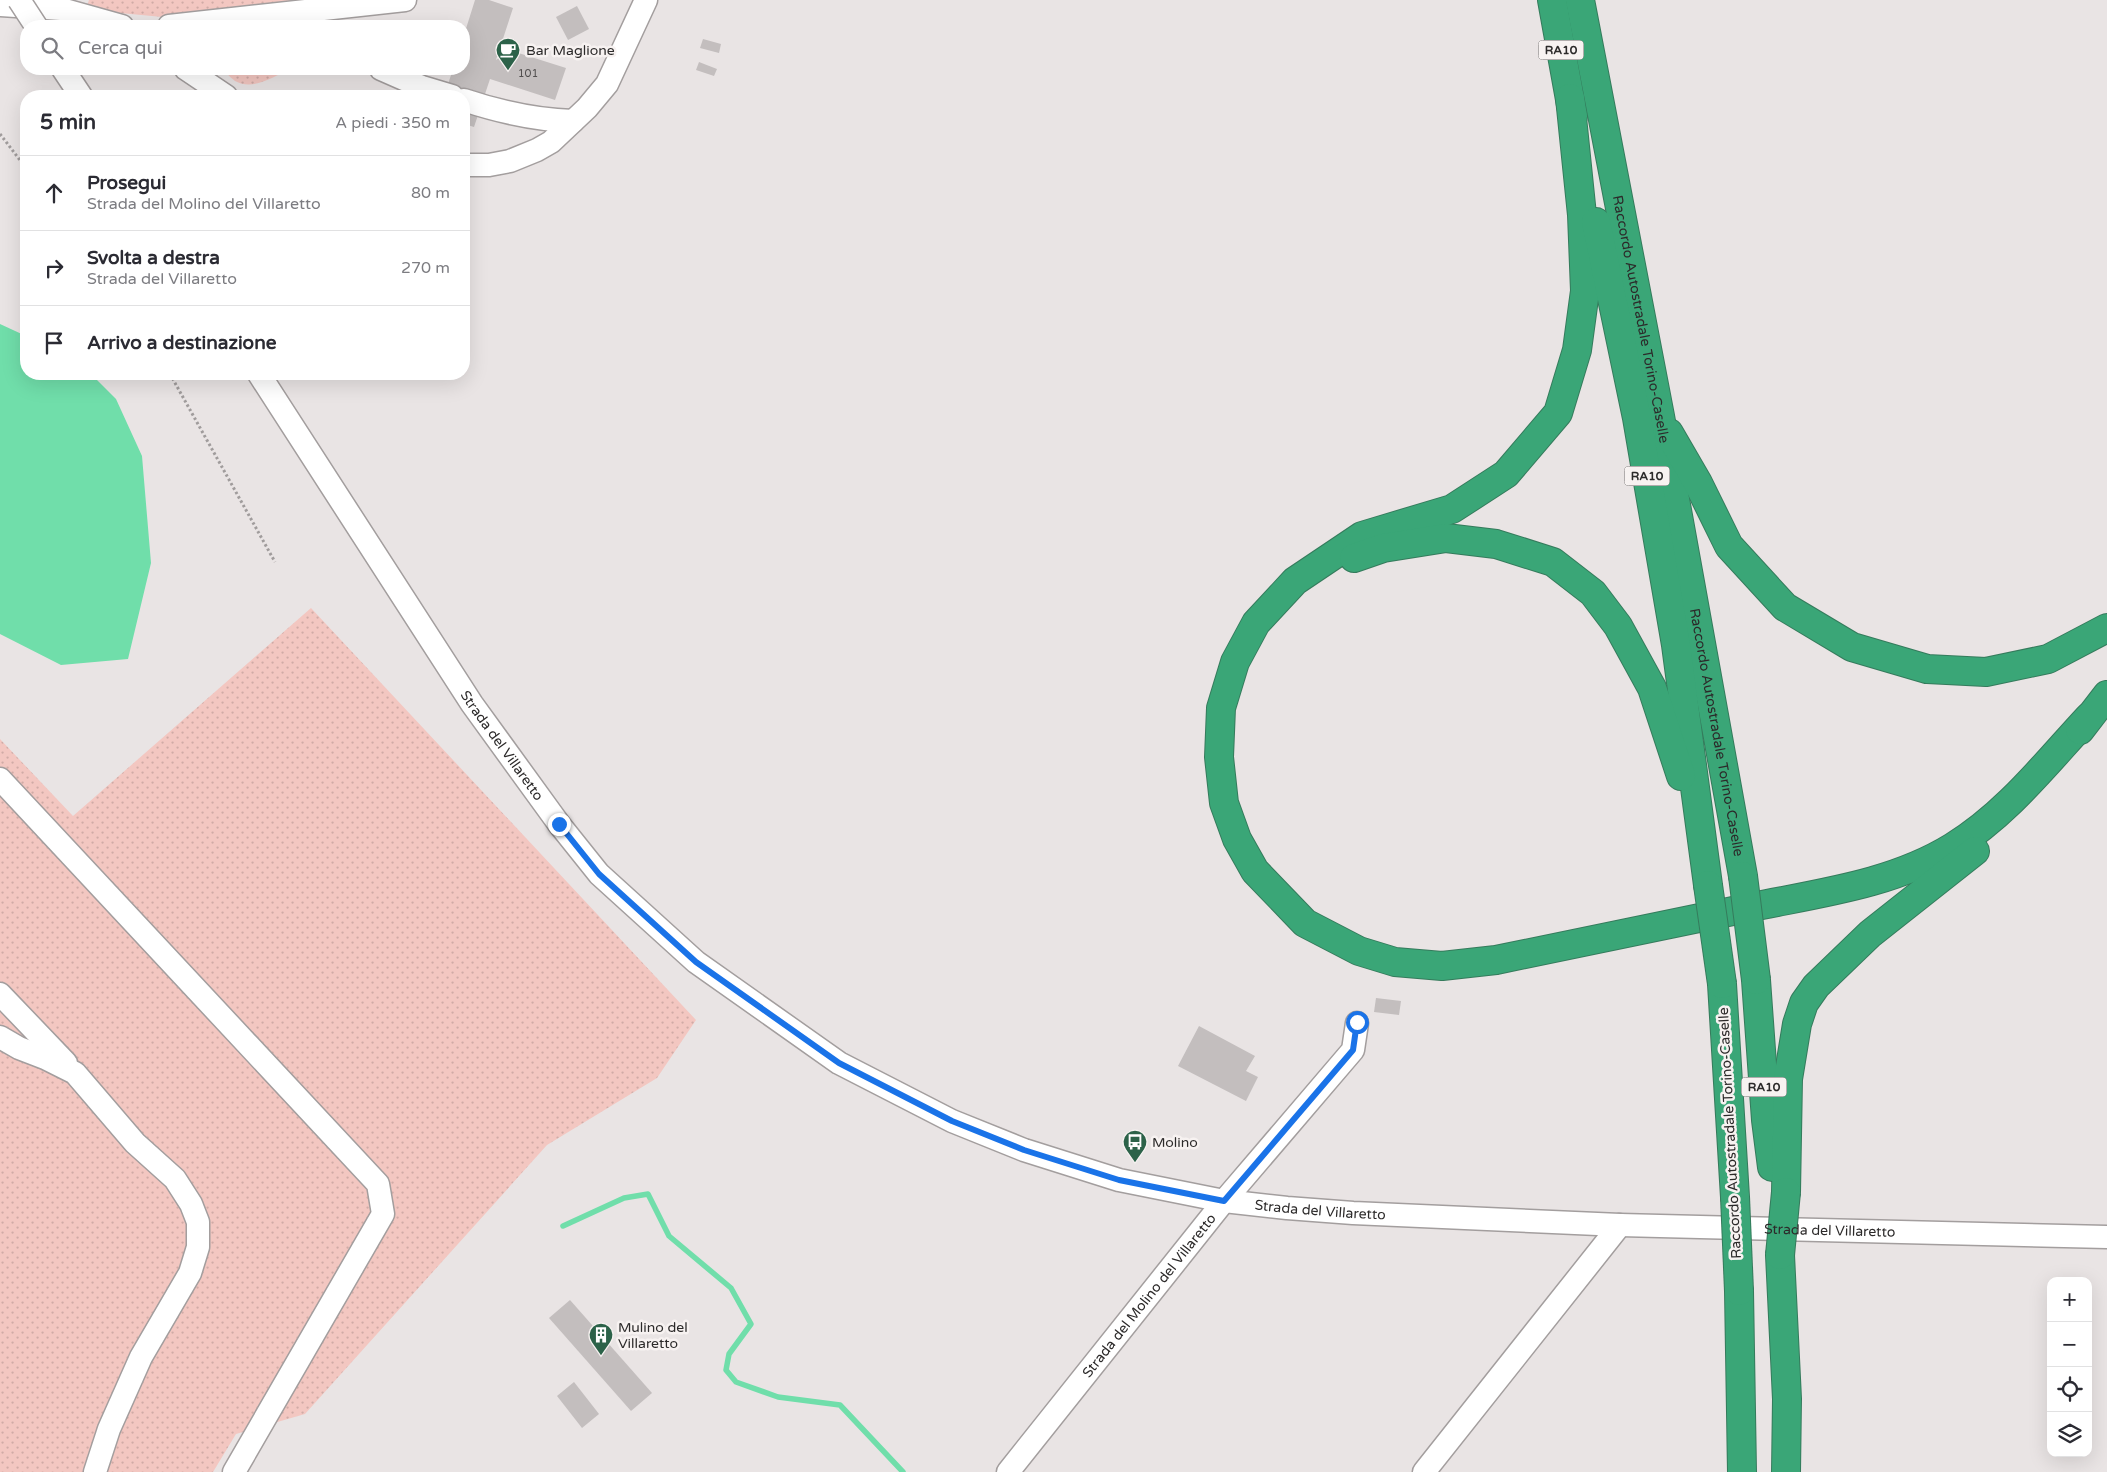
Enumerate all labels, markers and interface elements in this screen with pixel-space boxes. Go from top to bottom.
search box [20,20,470,75]
icon: search [38,34,66,62]
text: Cerca qui [78,37,163,59]
cafe icon: Bar Maglione [495,37,521,71]
road number: RA10 [1538,40,1584,60]
place label: Bar Maglione [526,42,615,59]
house number: 101 [518,67,538,80]
text: 5 min [40,110,96,135]
text: A piedi · 350 m [335,113,450,133]
text: Prosegui [87,172,166,194]
icon: ahead [40,179,68,207]
text: 80 m [411,183,450,203]
text: Strada del Molino del Villaretto [87,194,321,214]
street label: Raccordo Autostradale Torino-Caselle [1609,194,1673,444]
text: Svolta a destra [87,247,220,269]
icon: right [40,254,68,282]
text: 270 m [401,258,450,278]
text: Strada del Villaretto [87,269,237,289]
icon: arrive [40,329,68,357]
text: Arrivo a destinazione [87,332,277,354]
road number: RA10 [1624,466,1670,486]
street label: Raccordo Autostradale Torino-Caselle [1686,607,1748,858]
street label: Strada del Villaretto [457,687,548,804]
route end [548,813,571,836]
street label: Raccordo Autostradale Torino-Caselle [1715,1007,1745,1259]
route start [1346,1011,1369,1034]
road number: RA10 [1742,1078,1786,1096]
bus stop icon: Molino [1122,1129,1148,1163]
place label: Molino [1152,1134,1198,1151]
street label: Strada del Villaretto [1254,1196,1386,1223]
street label: Strada del Molino del Villaretto [1078,1210,1219,1381]
street label: Strada del Villaretto [1764,1220,1896,1240]
map controls [2047,1277,2092,1457]
button: + [2047,1277,2092,1322]
place label: Mulino del Villaretto [618,1319,688,1352]
building icon: Mulino del Villaretto [588,1322,614,1356]
button: − [2047,1322,2092,1367]
button: locate [2047,1367,2092,1412]
button: layers [2047,1412,2092,1457]

